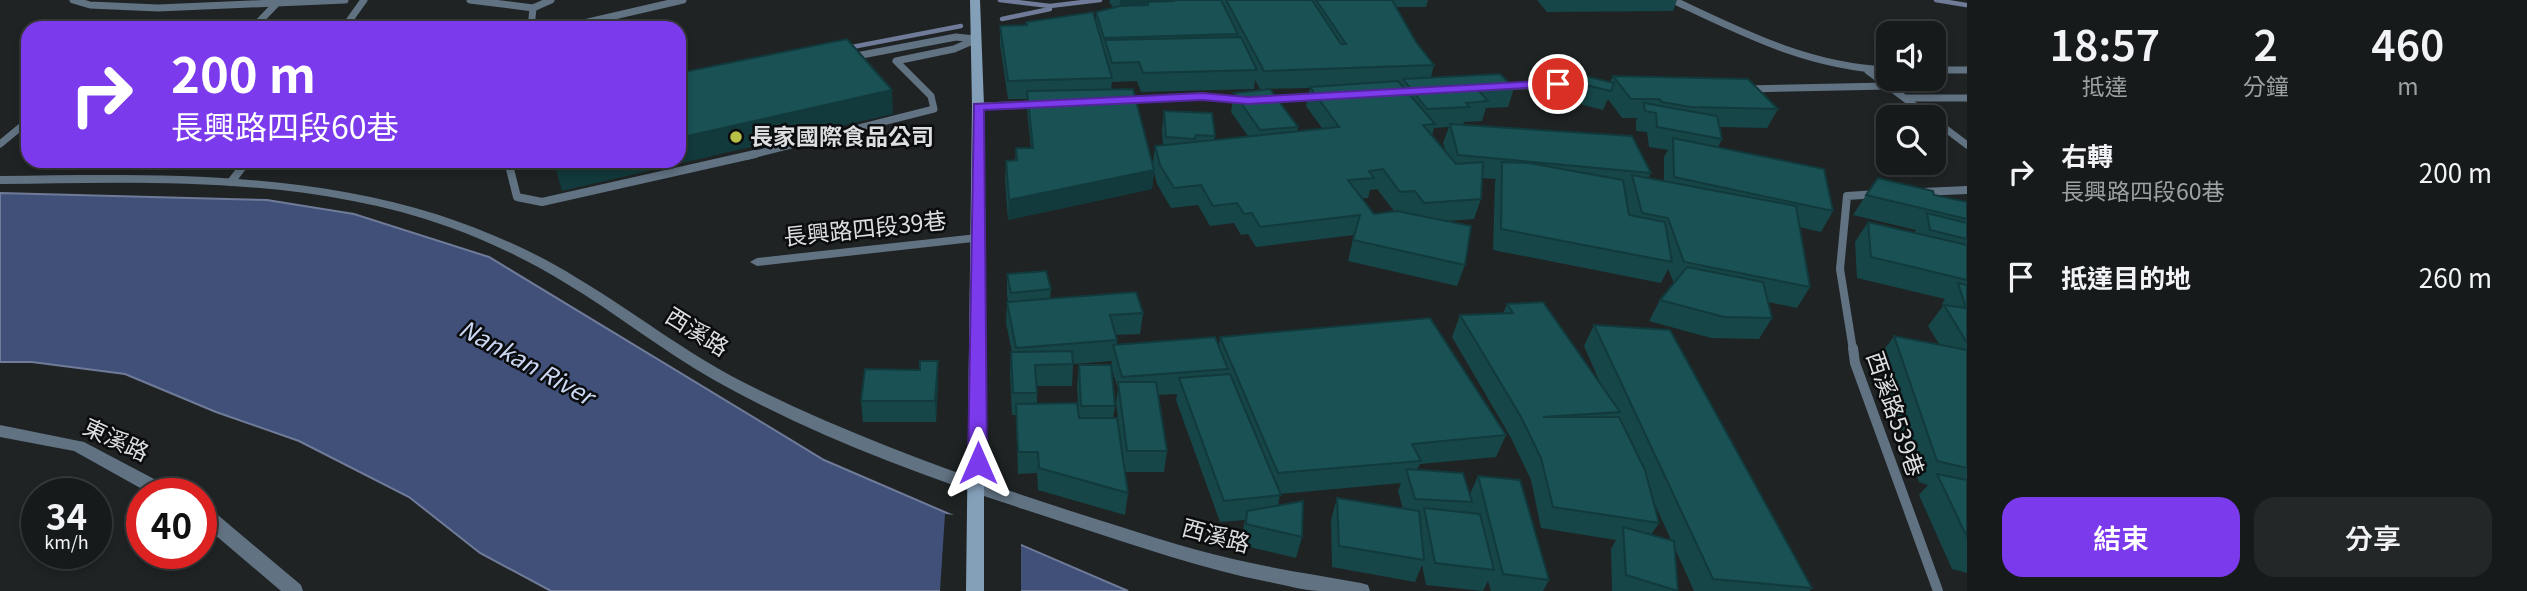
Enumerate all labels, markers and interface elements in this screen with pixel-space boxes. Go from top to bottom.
text: 18:57 [2050,12,2160,73]
text: 2 [2254,12,2278,73]
text: 460 [2371,12,2444,73]
map controls [1876,21,1946,175]
button: sound [1876,21,1946,91]
text: 200 m [171,36,316,107]
icon: right [56,49,147,140]
pin [1528,54,1588,114]
icon: arrive [1539,65,1577,103]
text: 抵達 [2082,68,2128,102]
text: 分鐘 [2243,68,2289,102]
text: m [2397,68,2419,102]
text: 長興路四段60巷 [171,102,399,148]
button: search [1876,105,1946,175]
place label: 長家國際食品公司 [750,118,934,152]
marker: 長家國際食品公司 [728,129,744,145]
text: 右轉 [2061,136,2113,173]
icon: right [2002,153,2040,191]
text: 200 m [2419,153,2492,190]
text: 長興路四段60巷 [2061,173,2225,207]
street label: 長興路四段39巷 [782,202,948,252]
icon: arrive [2002,258,2040,296]
text: 抵達目的地 [2061,258,2191,295]
text: 260 m [2419,258,2492,295]
street label: 西溪路 [660,298,736,363]
water label: Nankan River [454,309,604,414]
street label: 西溪路539巷 [1860,346,1934,480]
street label: 東溪路 [78,408,155,468]
position arrow [941,426,1015,500]
speed limit sign: 40 [126,478,217,569]
text: 34 [46,489,87,540]
button: 結束 [2002,497,2240,577]
button: 分享 [2254,497,2492,577]
street label: 西溪路 [1179,509,1254,559]
text: km/h [44,528,89,554]

